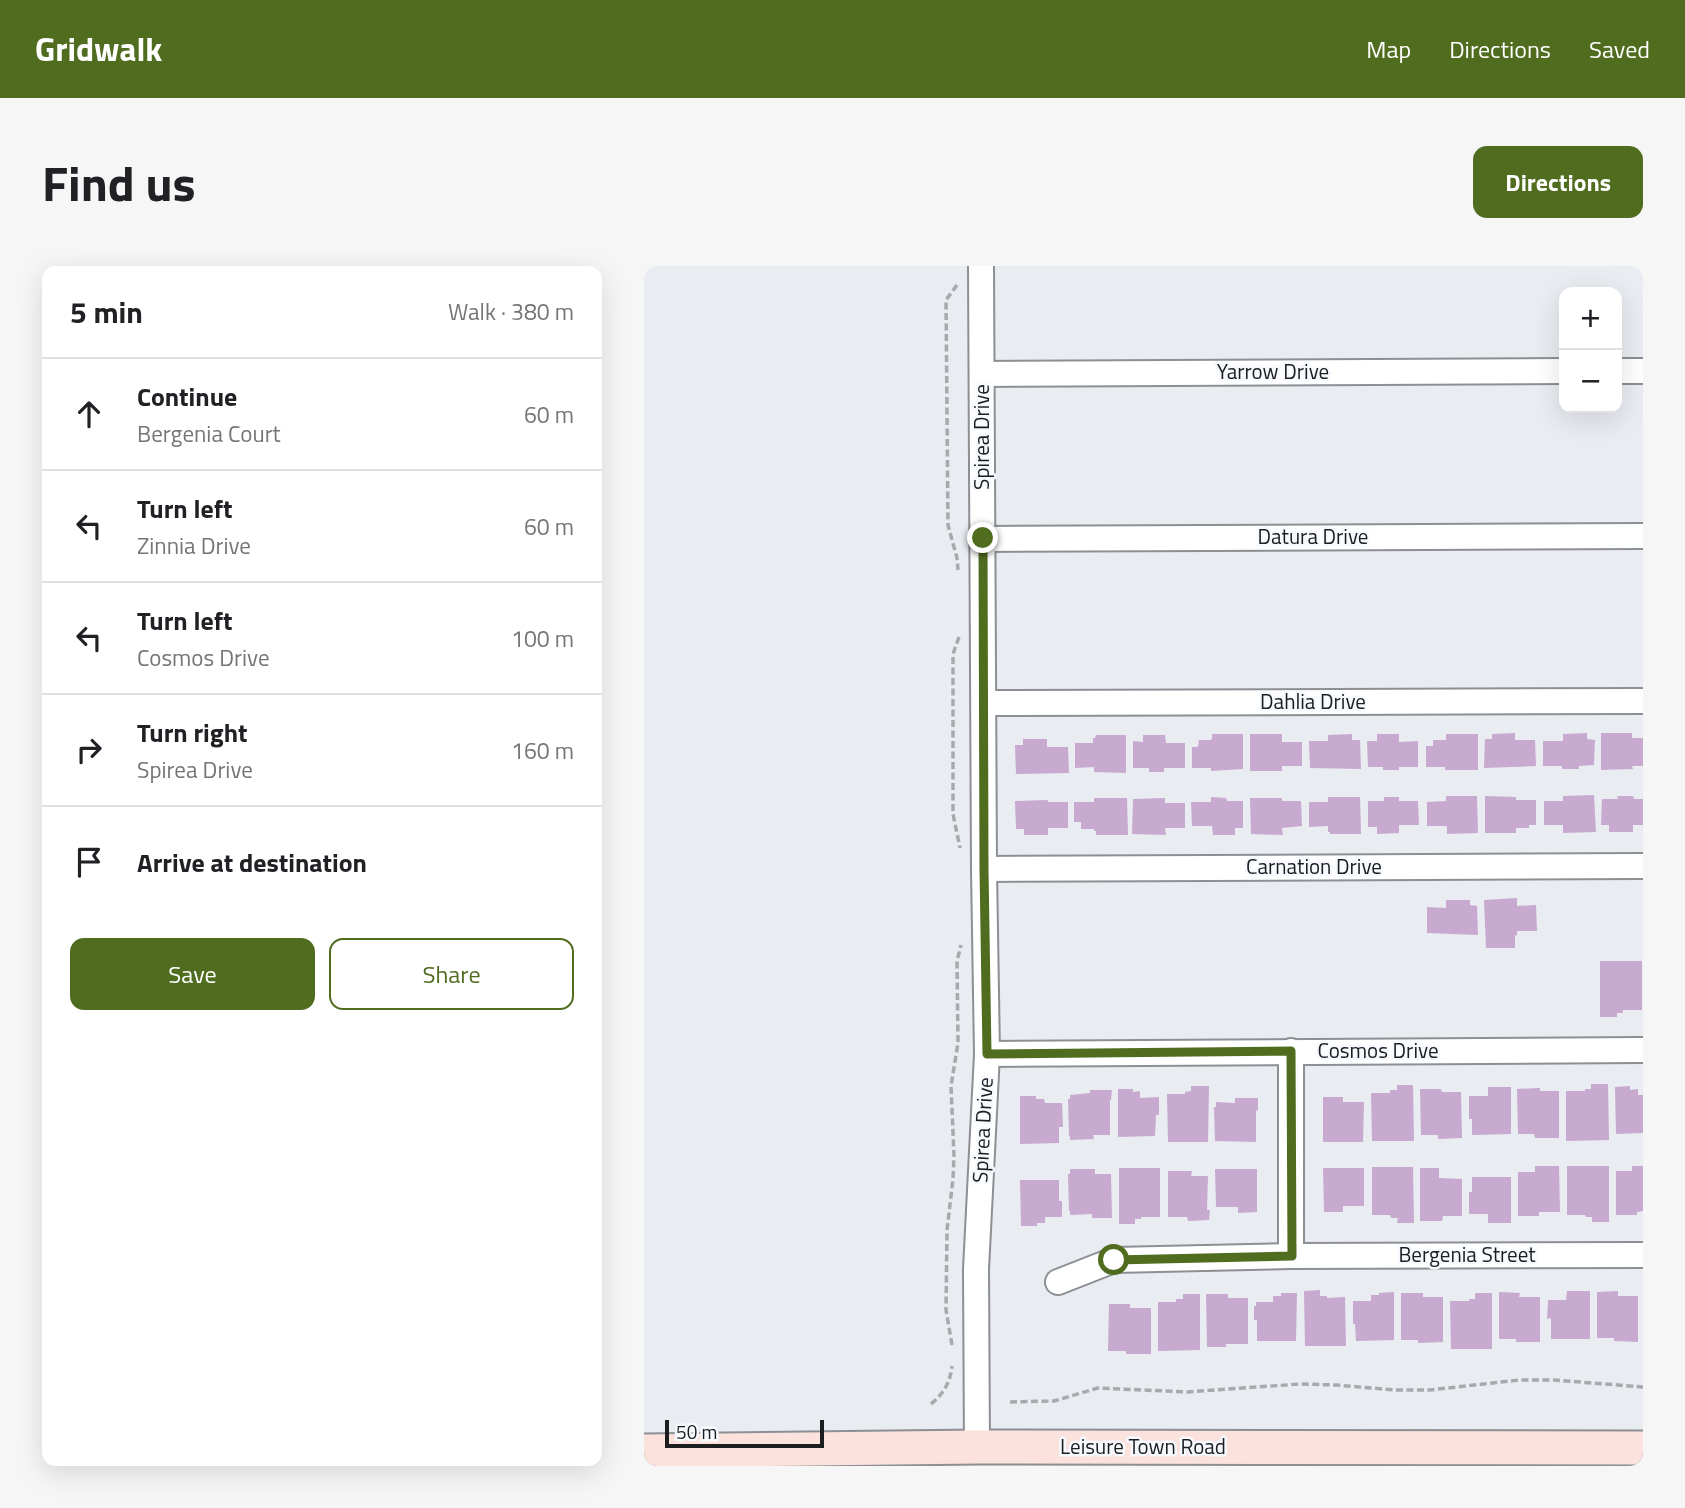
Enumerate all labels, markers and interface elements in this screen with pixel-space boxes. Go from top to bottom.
text: Gridwalk [35,24,162,74]
text: Map [1366,31,1411,67]
text: Directions [1449,31,1551,67]
text: Saved [1589,31,1650,67]
text: Find us [42,145,196,220]
button: Directions [1473,146,1643,218]
map controls [1559,287,1622,413]
button: + [1559,287,1622,350]
text: 5 min [70,289,143,335]
text: Walk · 380 m [448,294,574,329]
button: − [1559,350,1622,413]
street label: Yarrow Drive [1217,355,1329,387]
text: Continue [137,377,237,416]
street label: Spirea Drive [965,384,997,490]
icon: ahead [70,395,108,433]
text: 60 m [524,397,574,432]
text: Bergenia Court [137,416,281,451]
text: Turn left [137,489,232,528]
icon: left [70,507,108,545]
text: 60 m [524,509,574,544]
street label: Datura Drive [1258,520,1368,552]
route end [967,522,998,553]
text: Zinnia Drive [137,528,251,563]
text: Turn left [137,601,232,640]
icon: left [70,619,108,657]
text: 100 m [511,621,574,656]
text: Cosmos Drive [137,640,270,675]
street label: Dahlia Drive [1260,685,1366,717]
text: Turn right [137,713,248,752]
icon: right [70,731,108,769]
text: 160 m [511,733,574,768]
text: Spirea Drive [137,752,253,787]
icon: arrive [70,843,108,881]
text: Arrive at destination [137,843,367,882]
street label: Carnation Drive [1246,850,1382,882]
button: Save [70,938,315,1010]
button: Share [329,938,574,1010]
street label: Cosmos Drive [1317,1034,1439,1066]
street label: Spirea Drive [963,1076,1001,1184]
street label: Bergenia Street [1398,1238,1536,1270]
route start [1098,1244,1129,1275]
scale bar [665,1417,824,1449]
text: 50 m [676,1417,717,1446]
street label: Leisure Town Road [1060,1430,1226,1462]

